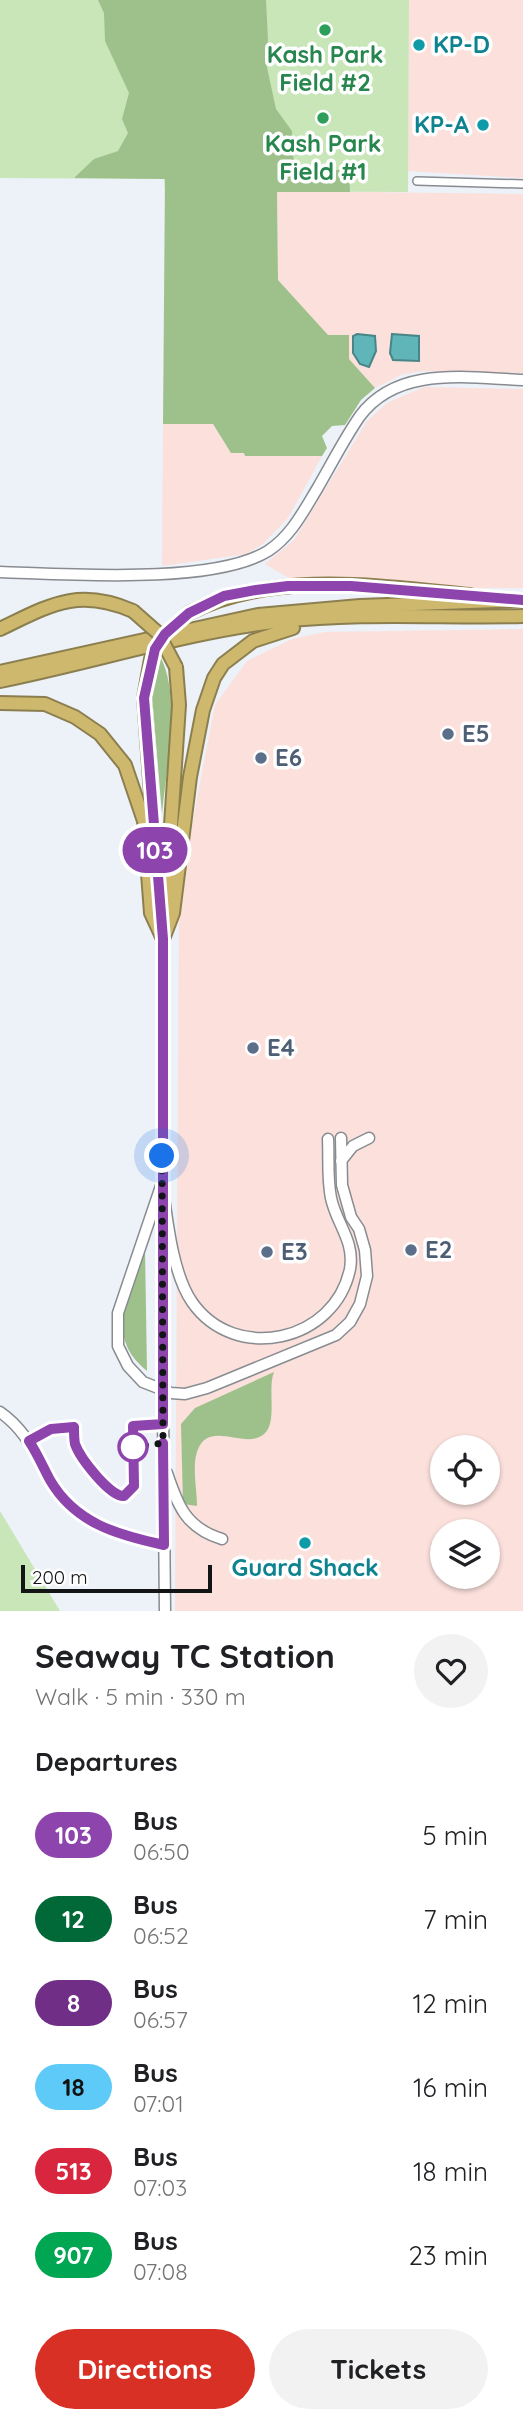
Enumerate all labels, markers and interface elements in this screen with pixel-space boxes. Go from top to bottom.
marker: Kash Park Field #2 [317,22,333,38]
place label: KP-D [433,29,490,59]
marker: KP-D [411,37,427,53]
place label: Kash Park Field #2 [267,39,383,97]
place label: KP-A [414,109,470,139]
marker: Kash Park Field #1 [315,110,331,126]
marker: KP-A [475,117,491,133]
place label: Kash Park Field #1 [265,128,381,186]
place label: E5 [462,718,490,748]
marker: E5 [440,726,456,742]
place label: E6 [275,742,302,772]
marker: E6 [253,750,269,766]
line badge: 103 [115,827,195,873]
text: 103 [137,835,173,865]
place label: E4 [267,1032,295,1062]
marker: E4 [245,1040,261,1056]
your location [144,1138,179,1173]
place label: E2 [425,1234,452,1264]
place label: E3 [281,1236,308,1266]
marker: E2 [403,1242,419,1258]
marker: E3 [259,1244,275,1260]
unlabelled marker [118,1432,148,1462]
map controls [430,1435,500,1589]
button: locate [430,1435,500,1505]
button: layers [430,1519,500,1589]
marker: Guard Shack [297,1535,313,1551]
place label: Guard Shack [231,1552,379,1582]
scale bar [21,1562,212,1594]
text: 200 m [32,1565,88,1589]
button: heart [414,1634,488,1708]
text: Seaway TC Station [35,1635,335,1676]
text: Walk · 5 min · 330 m [35,1682,246,1711]
text: Departures [35,1745,178,1778]
text: Bus [133,1804,178,1837]
text: 5 min [422,1819,488,1852]
text: 103 [55,1820,92,1850]
text: 06:50 [133,1837,190,1866]
text: Bus [133,1888,178,1921]
text: 7 min [423,1903,488,1936]
text: 12 [62,1904,85,1934]
text: 06:52 [133,1921,189,1950]
text: Bus [133,1972,178,2005]
text: 12 min [413,1987,488,2020]
text: 8 [67,1988,80,2018]
text: 06:57 [133,2005,188,2034]
text: Bus [133,2056,178,2089]
text: 16 min [413,2071,488,2104]
text: 18 [62,2072,85,2102]
text: 07:01 [133,2089,184,2118]
text: Bus [133,2140,178,2173]
text: 18 min [413,2155,488,2188]
text: 513 [55,2156,92,2186]
text: 07:03 [133,2173,187,2202]
text: Bus [133,2224,178,2257]
text: 23 min [409,2239,488,2272]
text: 907 [53,2240,94,2270]
text: 07:08 [133,2257,188,2286]
button: Directions [35,2329,255,2409]
button: Tickets [269,2329,488,2409]

